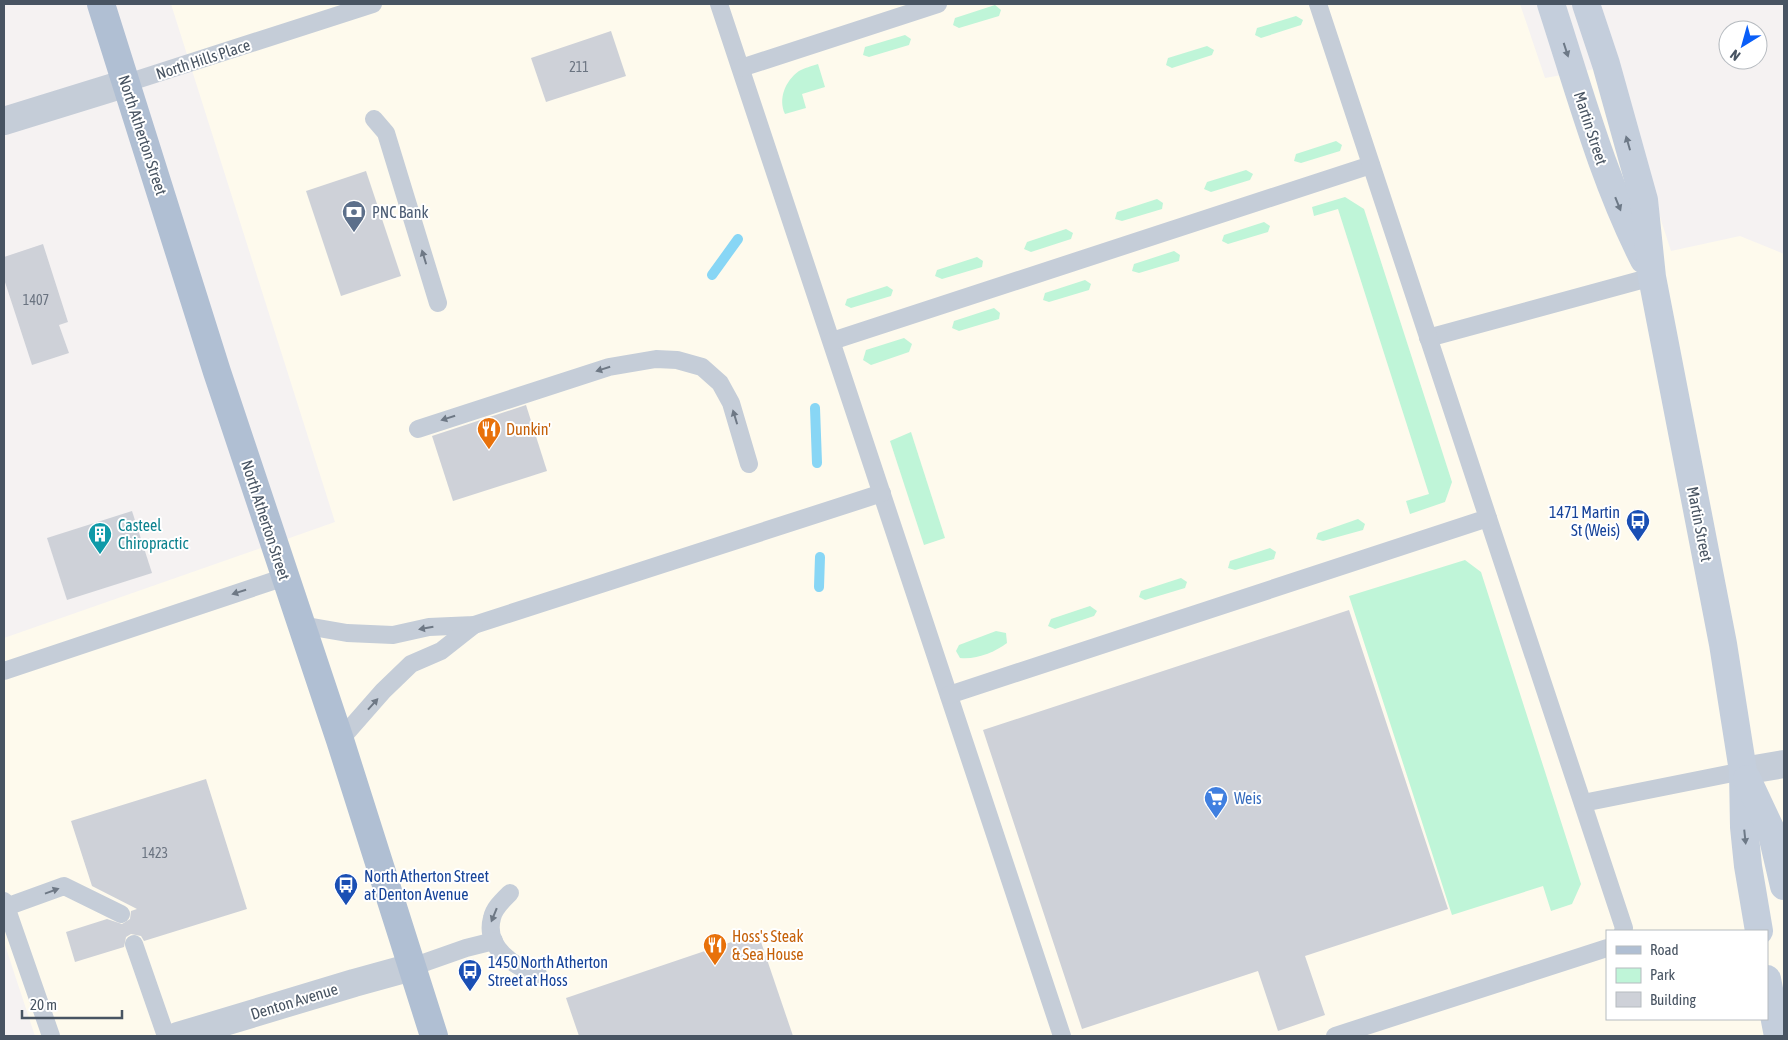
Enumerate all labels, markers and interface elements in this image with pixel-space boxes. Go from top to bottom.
north arrow [1718,20,1768,70]
street label: North Hills Place [154,35,252,83]
one-way arrow [1562,43,1570,58]
text: N [1727,47,1743,64]
house number: 211 [569,59,589,75]
street label: North Atherton Street [115,73,171,198]
street label: Martin Street [1571,89,1611,167]
one-way arrow [1624,136,1632,151]
one-way arrow [1614,197,1622,211]
bank icon: PNC Bank [341,199,367,233]
place label: PNC Bank [372,203,429,221]
one-way arrow [420,249,428,264]
house number: 1407 [23,292,49,308]
one-way arrow [595,366,610,374]
one-way arrow [731,409,739,424]
one-way arrow [440,414,455,422]
restaurant icon: Dunkin' [476,416,502,450]
place label: Dunkin' [506,420,551,438]
street label: North Atherton Street [238,458,294,583]
street label: Martin Street [1684,485,1716,563]
place label: 1471 Martin St (Weis) [1549,503,1620,540]
bus stop icon: 1471 Martin St (Weis) [1625,508,1651,542]
place label: Casteel Chiropractic [118,516,189,553]
building icon: Casteel Chiropractic [87,521,113,555]
one-way arrow [231,589,246,596]
one-way arrow [417,624,433,632]
one-way arrow [367,697,378,710]
supermarket icon: Weis [1203,785,1229,819]
place label: Weis [1234,789,1262,807]
one-way arrow [1741,830,1749,846]
house number: 1423 [142,845,168,861]
place label: North Atherton Street at Denton Avenue [364,867,490,903]
bus stop icon: North Atherton Street at Denton Avenue [333,872,359,906]
one-way arrow [44,887,59,894]
one-way arrow [490,908,498,922]
place label: Hoss's Steak & Sea House [732,927,804,963]
legend [1606,930,1768,1020]
restaurant icon: Hoss's Steak & Sea House [702,932,728,966]
text: Road [1650,941,1679,958]
place label: 1450 North Atherton Street at Hoss [488,953,608,989]
bus stop icon: 1450 North Atherton Street at Hoss [457,958,483,992]
text: Park [1650,966,1675,983]
street label: Denton Avenue [248,979,340,1023]
scale bar [22,988,122,1020]
text: Building [1650,991,1696,1008]
text: 20 m [30,996,57,1013]

